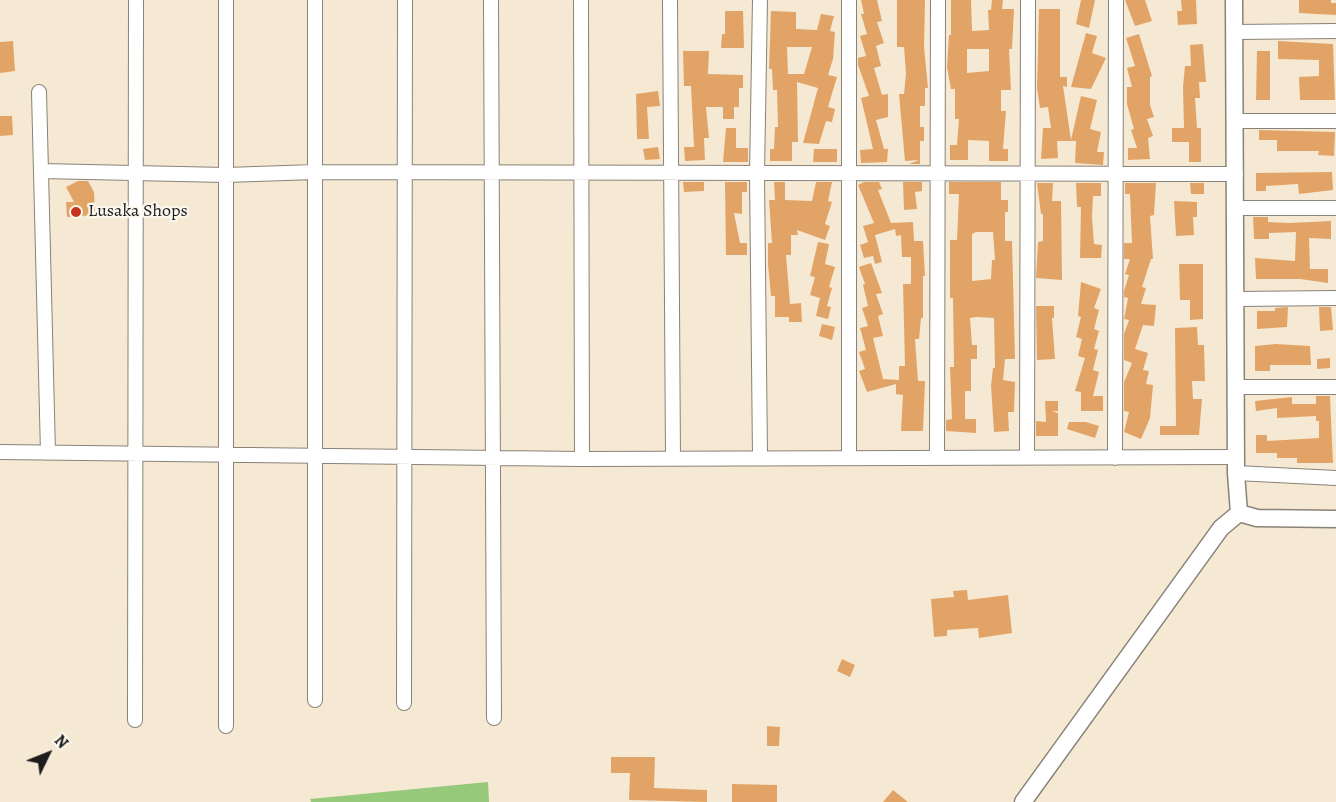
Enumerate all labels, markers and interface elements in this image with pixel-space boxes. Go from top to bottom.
place label: Lusaka Shops [88,201,188,223]
marker: Lusaka Shops [69,205,83,219]
north arrow [18,724,78,784]
text: N [49,730,73,753]

